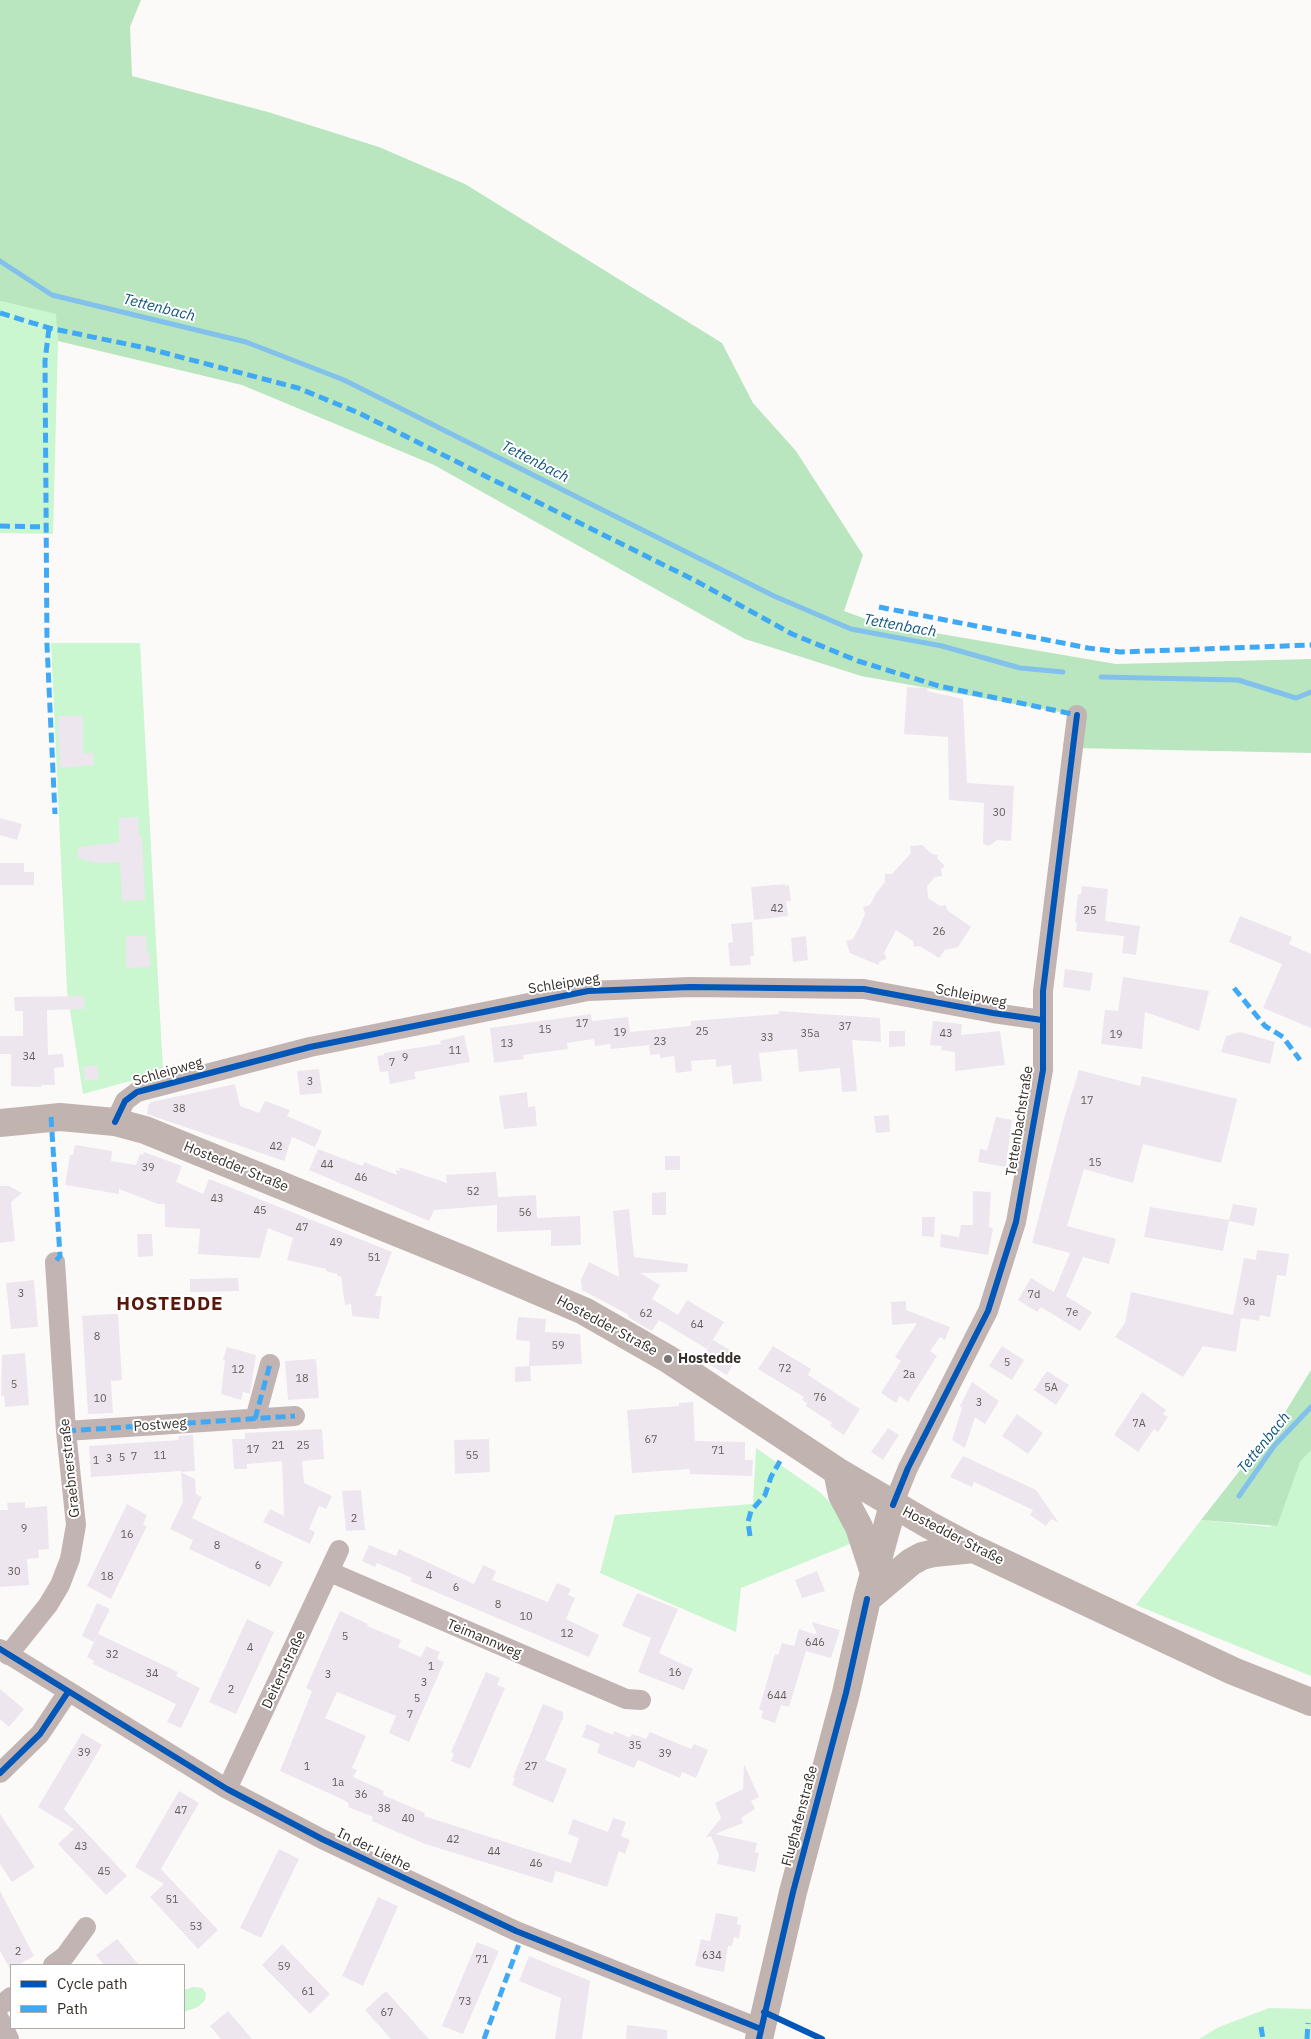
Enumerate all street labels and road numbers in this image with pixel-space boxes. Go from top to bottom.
street label: Schleipweg [527,970,601,998]
street label: Schleipweg [934,981,1008,1011]
street label: Schleipweg [131,1054,205,1090]
street label: Tettenbachstraße [1003,1065,1037,1177]
street label: Hostedder Straße [181,1138,291,1196]
street label: Hostedder Straße [554,1292,660,1360]
street label: Postweg [133,1415,187,1435]
street label: Graebnerstraße [56,1418,84,1518]
street label: Hostedder Straße [899,1503,1007,1569]
street label: Teimannweg [444,1616,524,1662]
street label: Deitertstraße [259,1628,309,1712]
street label: Flughafenstraße [779,1764,821,1868]
street label: In der Liethe [334,1825,414,1875]

